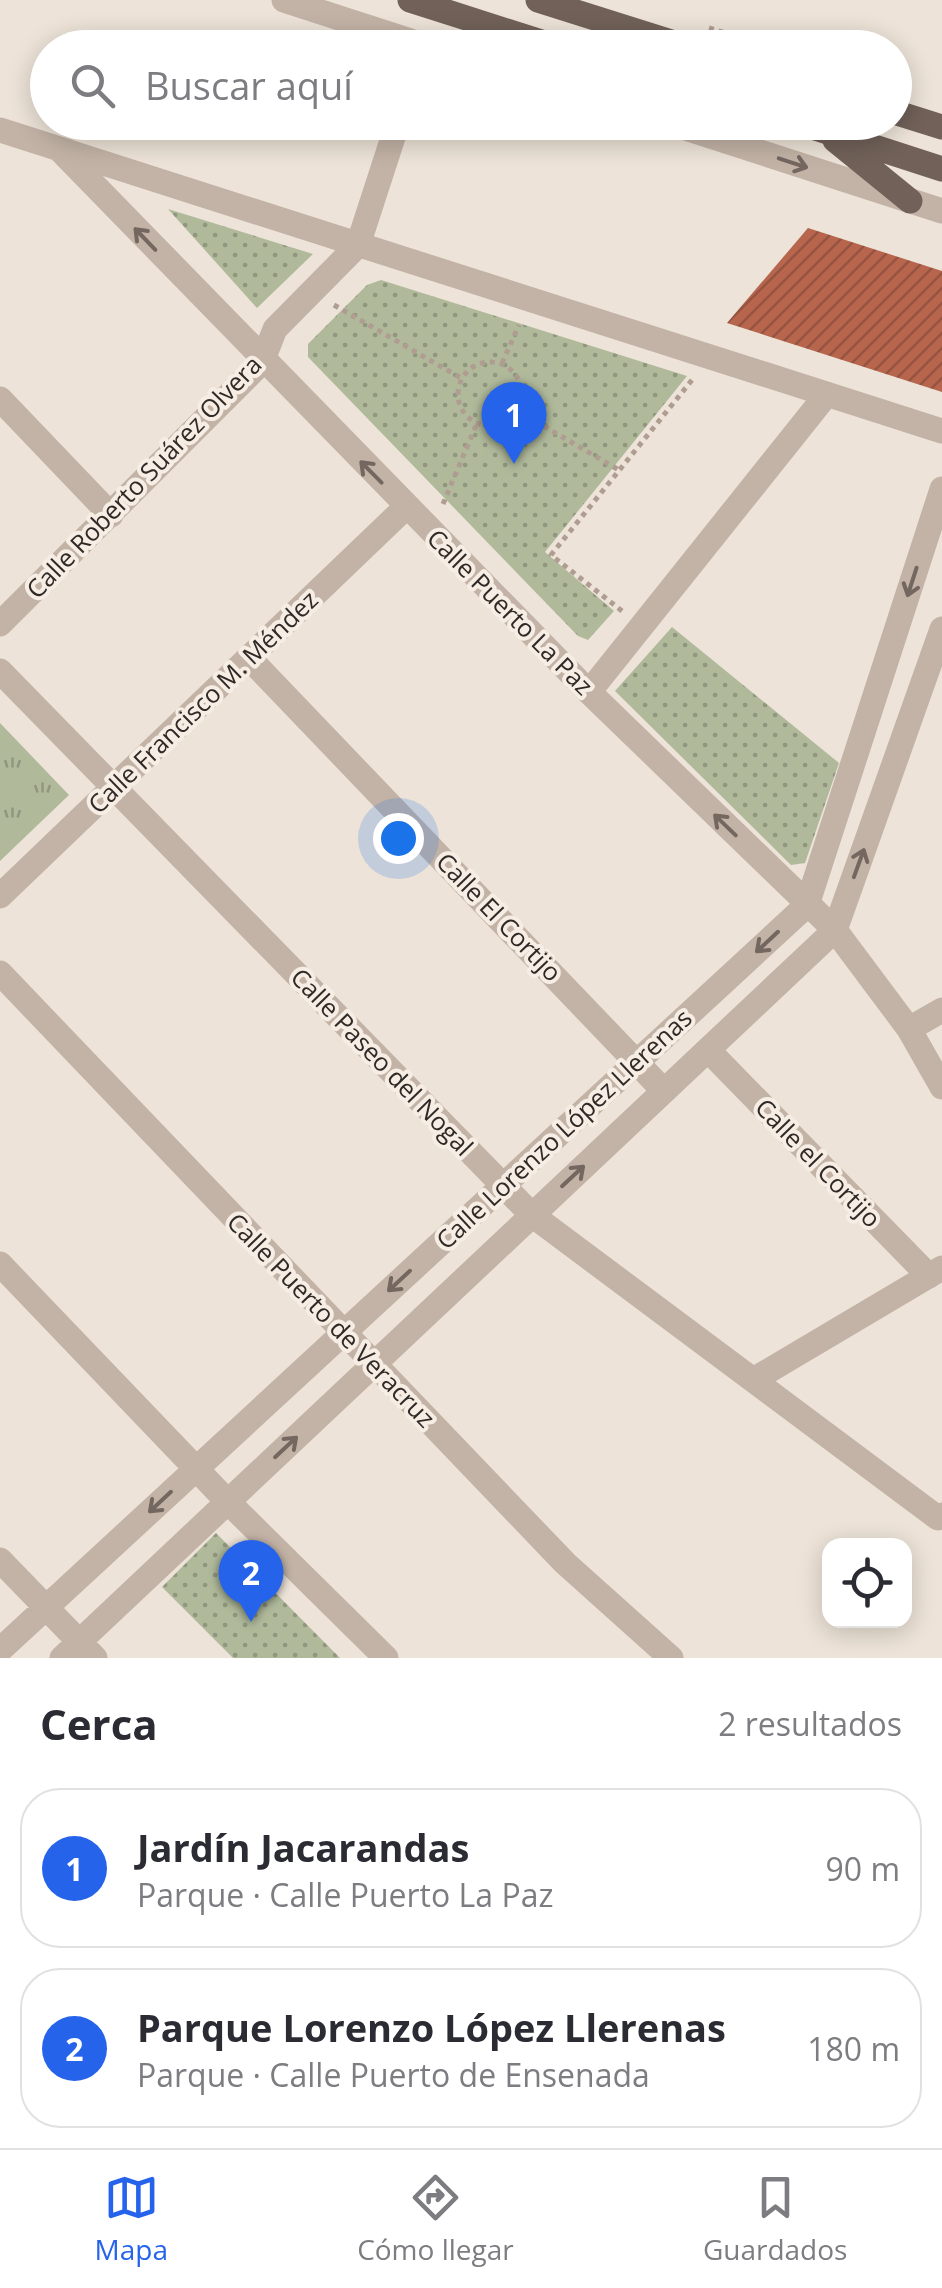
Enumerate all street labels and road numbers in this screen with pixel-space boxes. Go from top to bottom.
street label: Calle Roberto Suárez Olvera [18,348,268,605]
street label: Calle Puerto La Paz [420,521,601,702]
street label: Calle Francisco M. Méndez [80,582,325,820]
street label: Calle El Cortijo [429,844,570,988]
street label: Calle Paseo del Nogal [284,960,481,1163]
street label: Calle Lorenzo López Llerenas [428,1001,699,1256]
street label: Calle el Cortijo [748,1090,889,1234]
street label: Calle Puerto de Veracruz [220,1205,443,1434]

